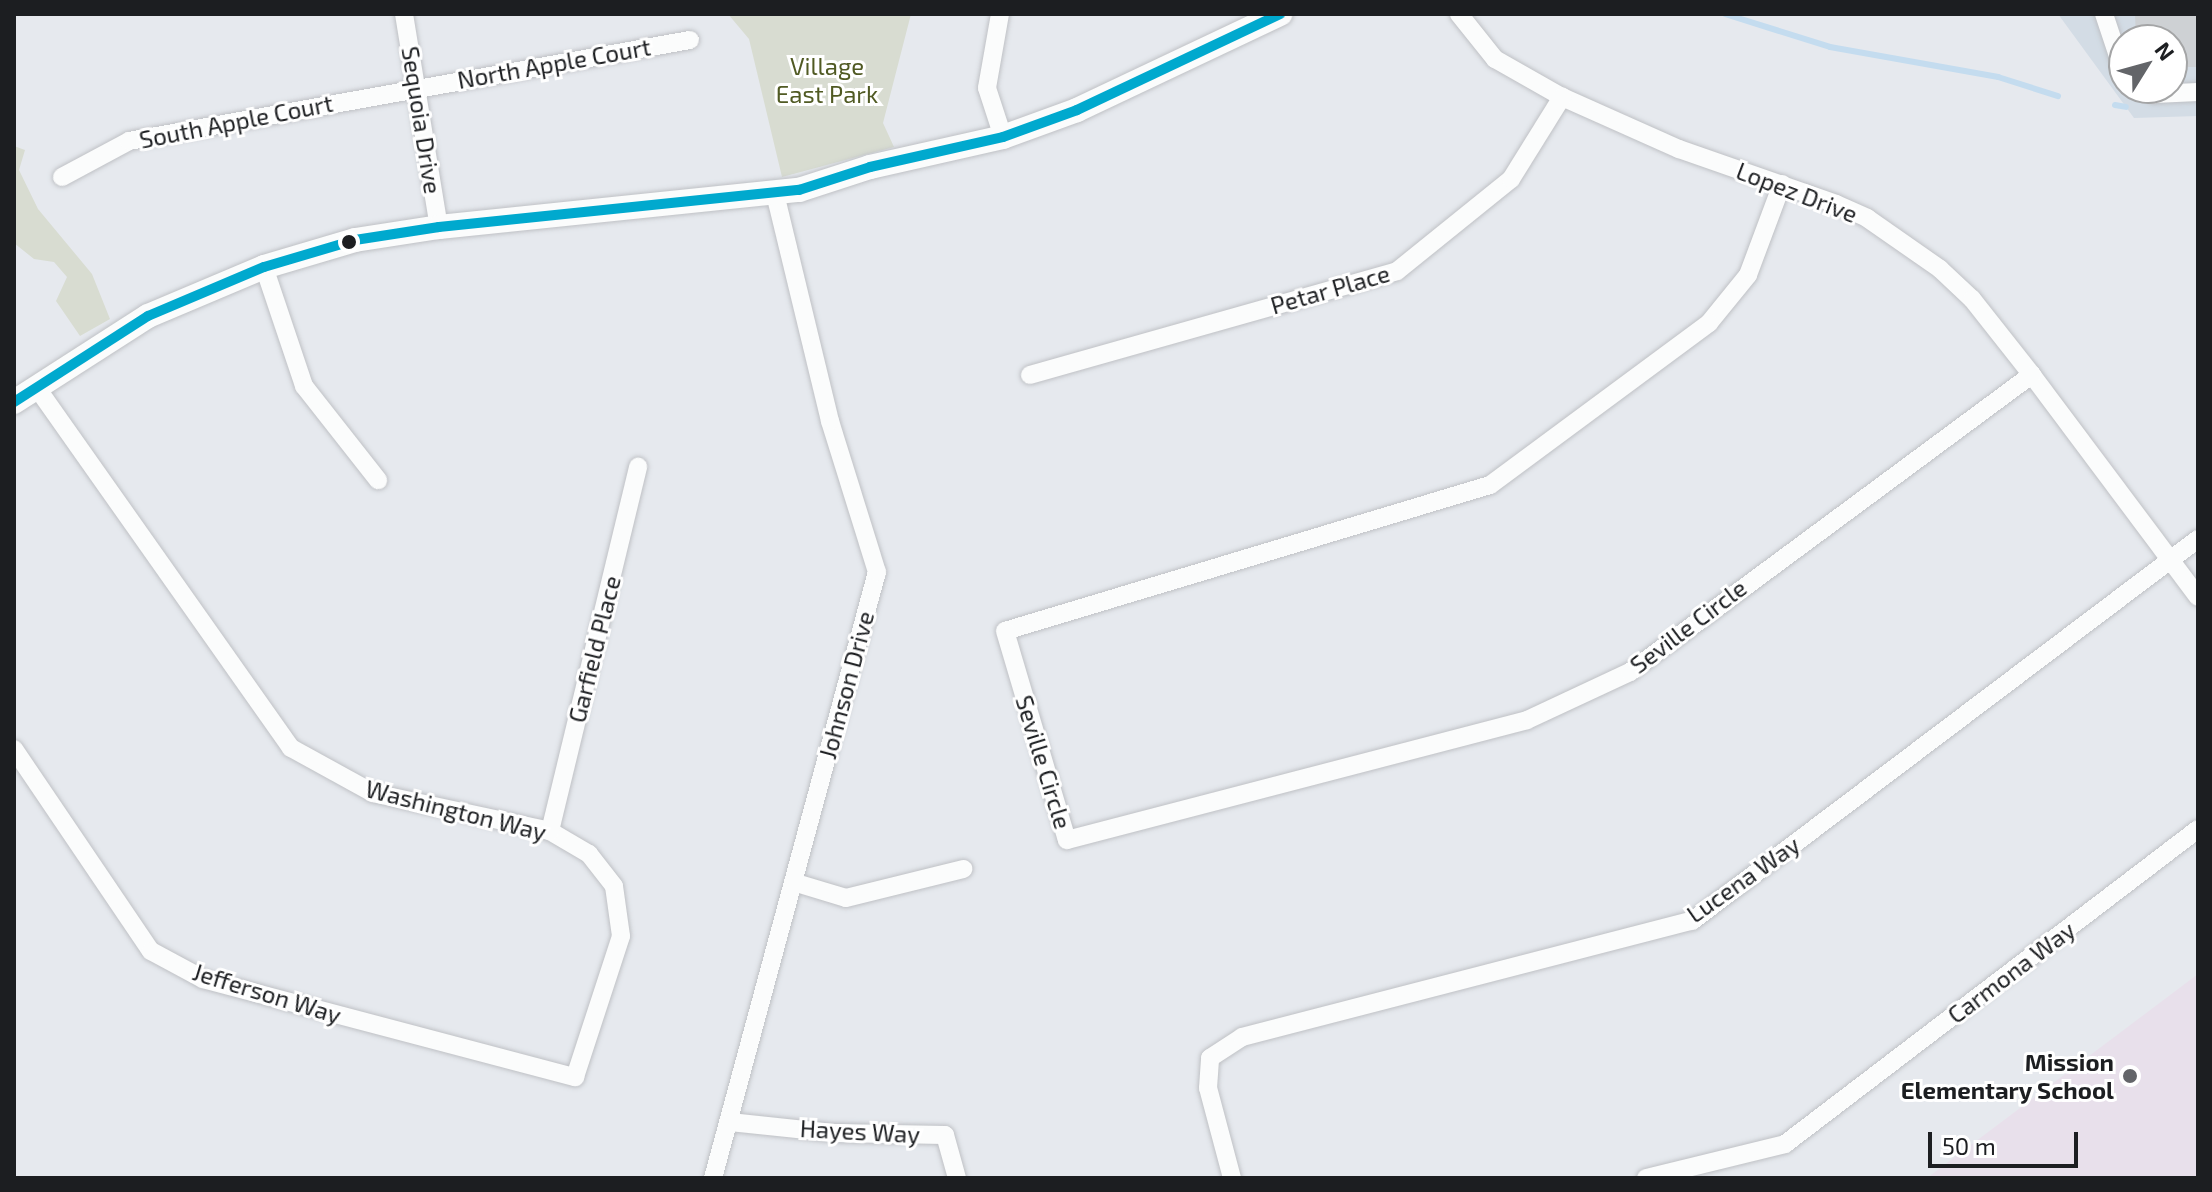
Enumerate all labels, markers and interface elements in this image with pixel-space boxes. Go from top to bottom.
north arrow [2108,24,2188,104]
street label: North Apple Court [455,32,653,94]
text: N [2150,37,2181,65]
street label: Sequoia Drive [396,44,448,196]
park label: Village East Park [776,52,878,108]
street label: South Apple Court [137,88,335,154]
street label: Lopez Drive [1732,156,1862,228]
unlabelled marker [341,234,357,250]
street label: Petar Place [1267,258,1393,320]
street label: Garfield Place [562,573,626,725]
street label: Seville Circle [1624,573,1752,679]
street label: Johnson Drive [812,608,880,762]
street label: Seville Circle [1010,692,1078,832]
street label: Washington Way [363,774,549,846]
street label: Lucena Way [1681,830,1805,928]
street label: Carmona Way [1942,915,2080,1029]
street label: Jefferson Way [189,957,345,1029]
place label: Mission Elementary School [1900,1048,2114,1104]
marker: Mission Elementary School [2121,1067,2139,1085]
street label: Hayes Way [799,1113,921,1149]
scale bar [1932,1116,2082,1166]
text: 50 m [1942,1131,1996,1160]

